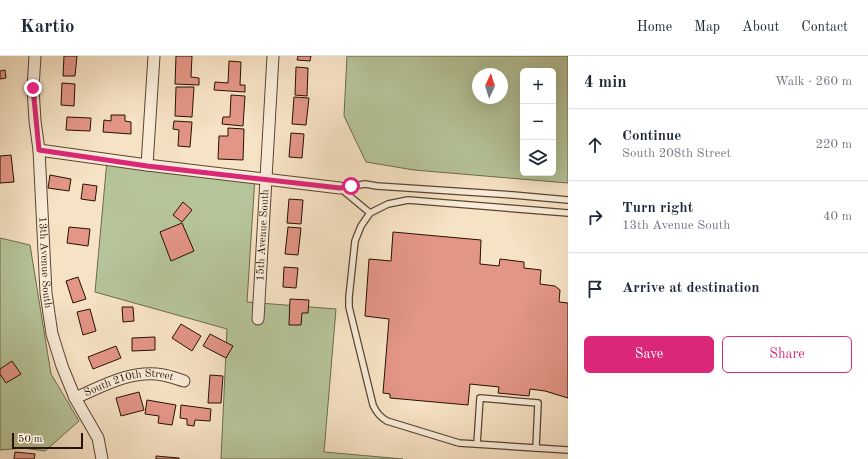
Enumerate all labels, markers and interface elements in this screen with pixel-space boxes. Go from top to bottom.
text: Kartio [20,18,75,37]
text: Home [637,20,672,34]
text: Map [694,20,720,34]
text: About [742,20,779,34]
text: Contact [801,20,848,34]
north arrow [472,68,508,104]
map controls [520,68,556,176]
button: + [520,68,556,104]
text: 4 min [584,74,627,91]
text: Walk · 260 m [775,75,852,88]
route end [24,79,42,97]
button: − [520,104,556,140]
text: Continue [622,129,681,144]
icon: ahead [584,134,606,156]
text: 220 m [815,138,852,151]
button: layers [520,140,556,176]
text: South 208th Street [622,147,731,160]
route start [342,177,360,195]
street label: 15th Avenue South [255,189,271,281]
text: Turn right [622,201,693,216]
icon: right [584,206,606,228]
text: 40 m [823,210,852,223]
street label: 13th Avenue South [37,216,54,309]
text: 13th Avenue South [622,219,730,232]
icon: arrive [584,278,606,300]
text: Arrive at destination [622,281,760,296]
button: Save [584,336,714,373]
button: Share [722,336,852,373]
street label: South 210th Street [83,368,175,399]
scale bar [12,431,83,450]
text: 50 m [18,434,43,445]

